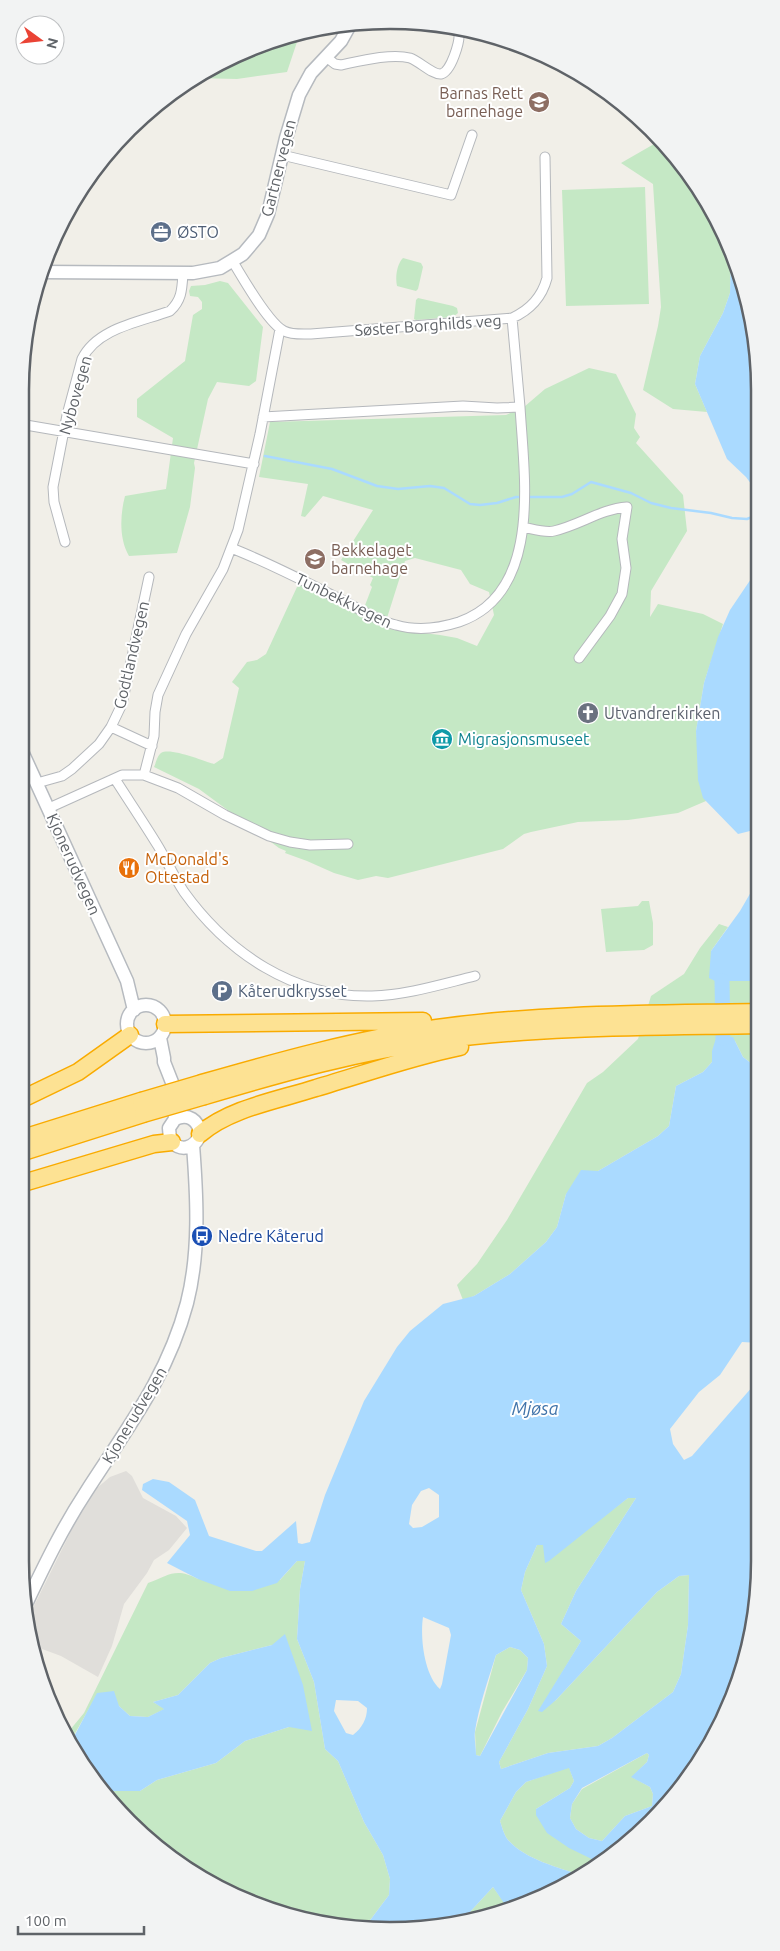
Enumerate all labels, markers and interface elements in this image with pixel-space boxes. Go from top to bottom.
north arrow [15,15,65,65]
text: N [43,36,62,50]
place label: Barnas Rett barnehage [439,84,524,120]
school or university icon: Barnas Rett barnehage [527,90,551,114]
street label: Gartnervegen [257,118,299,218]
office icon: ØSTO [149,220,173,244]
place label: ØSTO [177,223,219,241]
street label: Søster Borghilds veg [354,311,502,339]
street label: Nybovegen [55,353,95,437]
place label: Bekkelaget barnehage [331,541,412,577]
school or university icon: Bekkelaget barnehage [303,547,327,571]
street label: Tunbekkvegen [293,569,395,631]
street label: Godtlandvegen [110,599,152,711]
church icon: Utvandrerkirken [576,701,600,725]
place label: Utvandrerkirken [604,704,721,722]
museum icon: Migrasjonsmuseet [430,727,454,751]
place label: Migrasjonsmuseet [458,730,590,748]
street label: Kjonerudvegen [44,810,104,918]
place label: McDonald's Ottestad [145,850,229,886]
restaurant icon: McDonald's Ottestad [117,856,141,880]
parking icon: Kåterudkrysset [210,979,234,1003]
place label: Kåterudkrysset [238,982,348,1000]
bus stop icon: Nedre Kåterud [190,1224,214,1248]
place label: Nedre Kåterud [218,1227,324,1245]
street label: Kjonerudvegen [98,1364,170,1466]
water label: Mjøsa [512,1398,559,1418]
scale bar [18,1904,144,1936]
text: 100 m [25,1912,67,1929]

